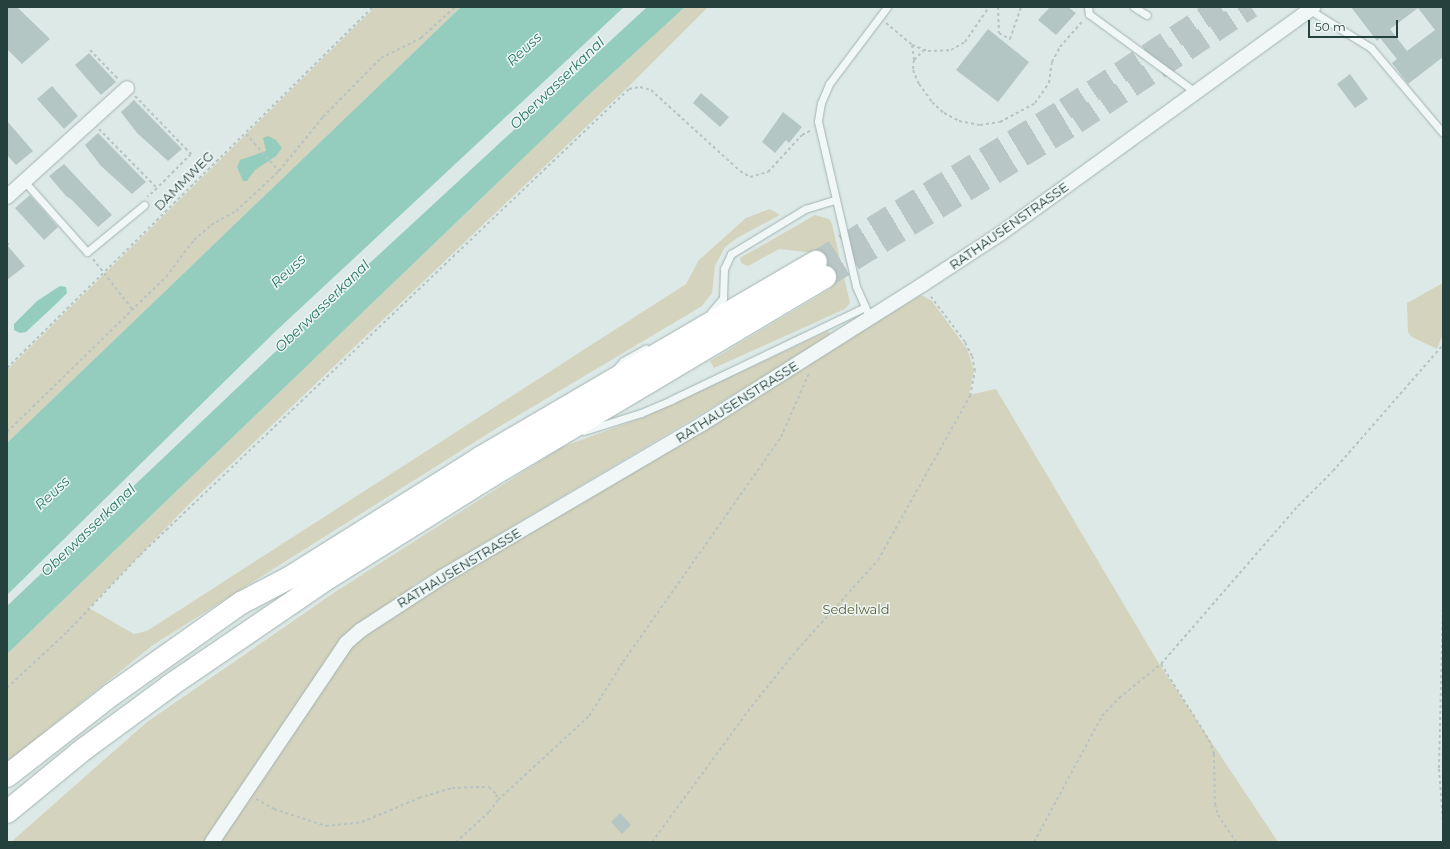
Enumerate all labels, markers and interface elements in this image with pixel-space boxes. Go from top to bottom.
scale bar [1310,12,1400,38]
text: 50 m [1315,19,1346,34]
water label: Reuss [503,29,545,69]
water label: Oberwasserkanal [506,34,608,132]
street label: DAMMWEG [151,148,217,214]
street label: RATHAUSENSTRASSE [946,179,1072,273]
water label: Reuss [267,251,309,291]
water label: Oberwasserkanal [271,257,373,355]
street label: RATHAUSENSTRASSE [673,358,801,446]
water label: Reuss [31,473,73,513]
water label: Oberwasserkanal [37,481,139,579]
street label: RATHAUSENSTRASSE [394,525,524,611]
park label: Sedelwald [822,601,890,617]

